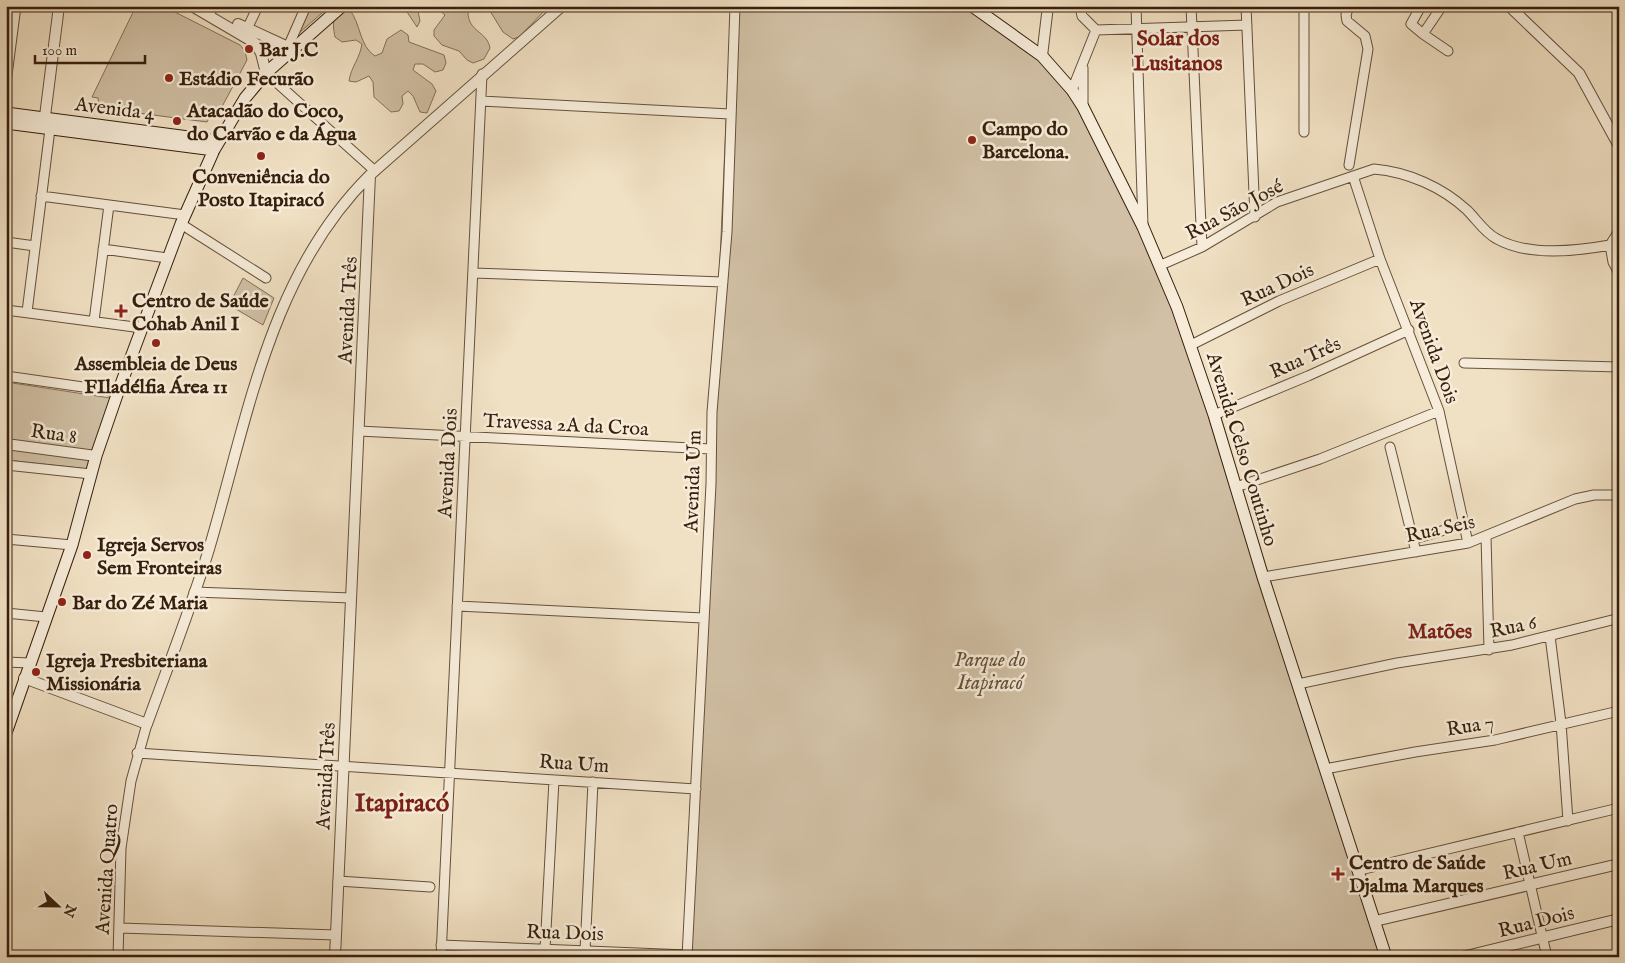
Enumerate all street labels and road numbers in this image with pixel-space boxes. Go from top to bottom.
street label: Avenida 4 [72,92,156,127]
street label: Rua São José [1182,174,1288,247]
street label: Avenida Três [333,256,364,365]
street label: Rua Dois [1237,258,1318,313]
street label: Avenida Dois [1403,295,1464,407]
street label: Rua Três [1266,332,1345,385]
street label: Avenida Celso Coutinho [1200,349,1283,550]
street label: Avenida Dois [433,408,464,520]
street label: Travessa 2A da Croa [483,409,650,442]
street label: Rua 8 [29,419,78,450]
street label: Avenida Um [679,429,708,534]
street label: Rua Seis [1403,510,1477,549]
street label: Rua 6 [1488,610,1539,645]
street label: Rua 7 [1445,710,1496,743]
street label: Avenida Três [311,722,342,831]
street label: Rua Um [538,750,610,779]
street label: Avenida Quatro [90,803,125,936]
street label: Rua Um [1500,846,1574,887]
street label: Rua Dois [1496,901,1577,944]
street label: Rua Dois [526,920,604,947]

